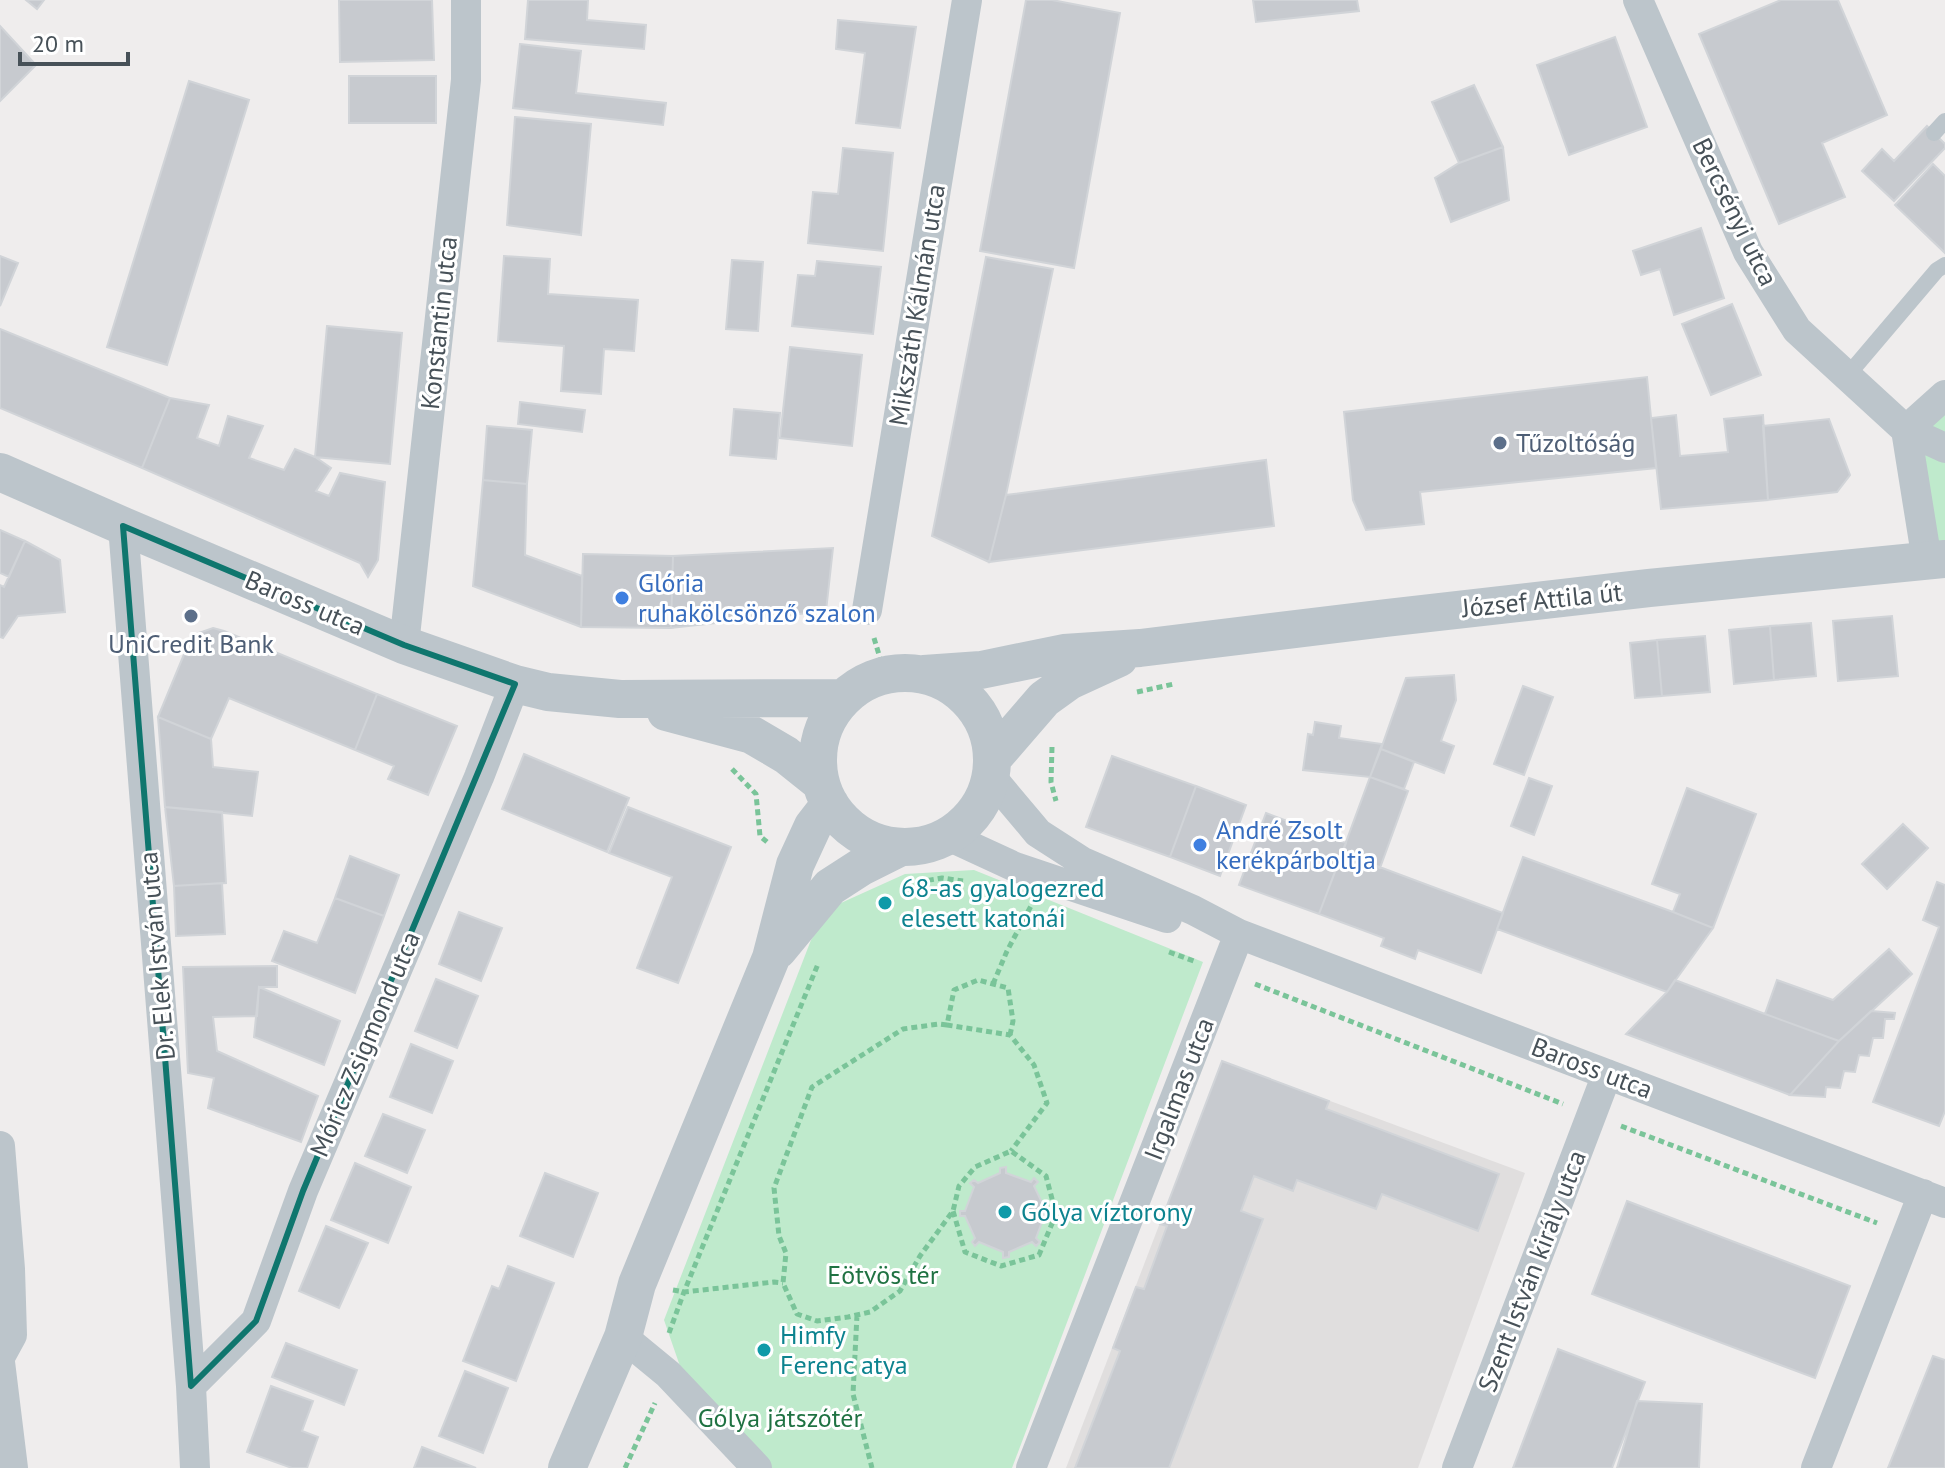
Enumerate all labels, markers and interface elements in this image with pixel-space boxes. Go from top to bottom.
scale bar [20,16,128,66]
text: 20 m [32,28,84,59]
street label: Bercsényi utca [1685,132,1785,291]
street label: Mikszáth Kálmán utca [881,182,952,428]
street label: Konstantin utca [413,235,464,411]
place label: Tűzoltóság [1516,426,1635,459]
marker: Tűzoltóság [1491,434,1509,452]
street label: Baross utca [240,563,370,643]
place label: Glória ruhakölcsönző szalon [638,566,876,629]
street label: József Attila út [1459,575,1624,624]
marker: Glória ruhakölcsönző szalon [613,589,631,607]
marker: UniCredit Bank [182,607,200,625]
place label: UniCredit Bank [108,627,275,660]
place label: André Zsolt kerékpárboltja [1216,813,1376,876]
marker: André Zsolt kerékpárboltja [1191,836,1209,854]
street label: Dr. Elek István utca [131,850,182,1062]
place label: 68-as gyalogezred elesett katonái [901,871,1105,934]
marker: 68-as gyalogezred elesett katonái [876,894,894,912]
street label: Móricz Zsigmond utca [302,926,427,1161]
street label: Irgalmas utca [1136,1013,1221,1165]
street label: Baross utca [1527,1029,1657,1106]
street label: Szent István király utca [1470,1145,1593,1396]
place label: Gólya víztorony [1021,1195,1193,1228]
marker: Gólya víztorony [996,1203,1014,1221]
park label: Eötvös tér [827,1258,939,1291]
place label: Himfy Ferenc atya [780,1318,908,1381]
marker: Himfy Ferenc atya [755,1341,773,1359]
park label: Gólya játszótér [698,1401,863,1434]

